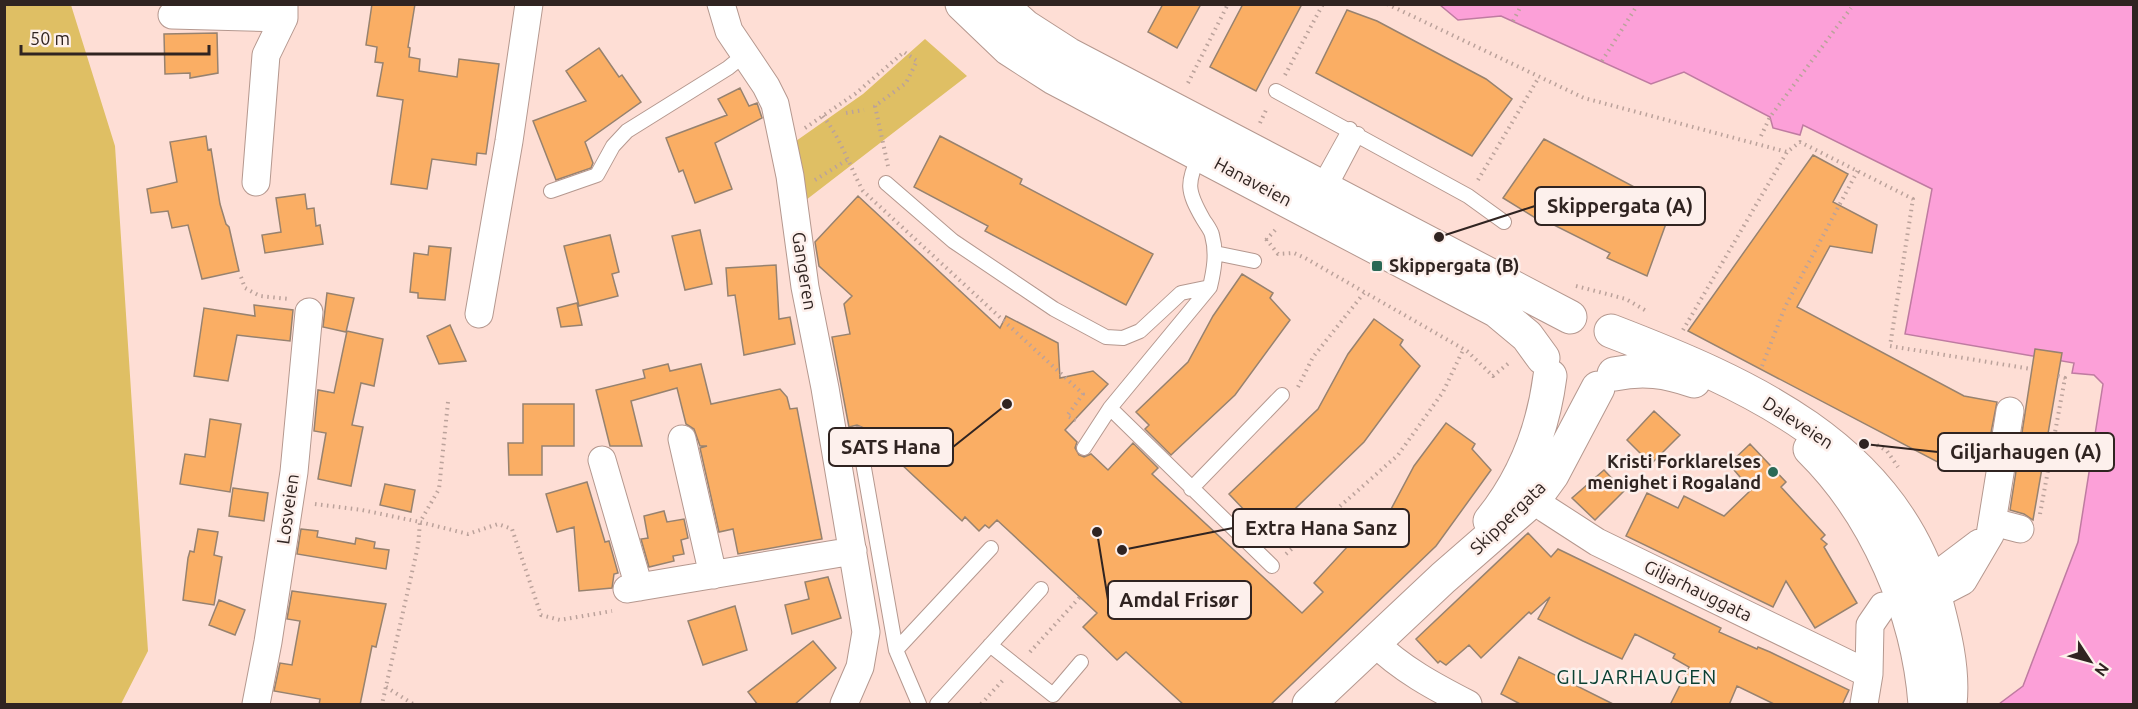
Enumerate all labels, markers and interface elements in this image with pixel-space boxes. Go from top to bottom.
scale bar [21,18,208,56]
text: 50 m [30,28,70,48]
street label: Hanaveien [1211,152,1296,210]
callout: Skippergata (A) [1535,187,1705,225]
text: Skippergata (A) [1547,194,1693,217]
street label: Gangeren [789,230,821,311]
place label: Skippergata (B) [1389,255,1520,276]
marker: Skippergata (B) [1370,259,1384,273]
street label: Daleveien [1760,392,1837,452]
callout: SATS Hana [829,428,953,466]
callout: Giljarhaugen (A) [1938,433,2114,471]
text: SATS Hana [841,435,941,458]
text: Giljarhaugen (A) [1950,440,2102,463]
place label: Kristi Forklarelses menighet i Rogaland [1587,451,1761,492]
marker: Kristi Forklarelses menighet i Rogaland [1766,465,1780,479]
street label: Losveien [272,472,302,545]
street label: Skippergata [1466,477,1549,558]
callout: Extra Hana Sanz [1233,509,1409,547]
text: Extra Hana Sanz [1245,516,1397,539]
street label: Giljarhauggata [1641,555,1756,625]
callout: Amdal Frisør [1108,581,1251,619]
text: Amdal Frisør [1119,588,1239,611]
north arrow [2060,631,2120,691]
text: N [2091,660,2113,680]
district label: GILJARHAUGEN [1556,665,1718,688]

